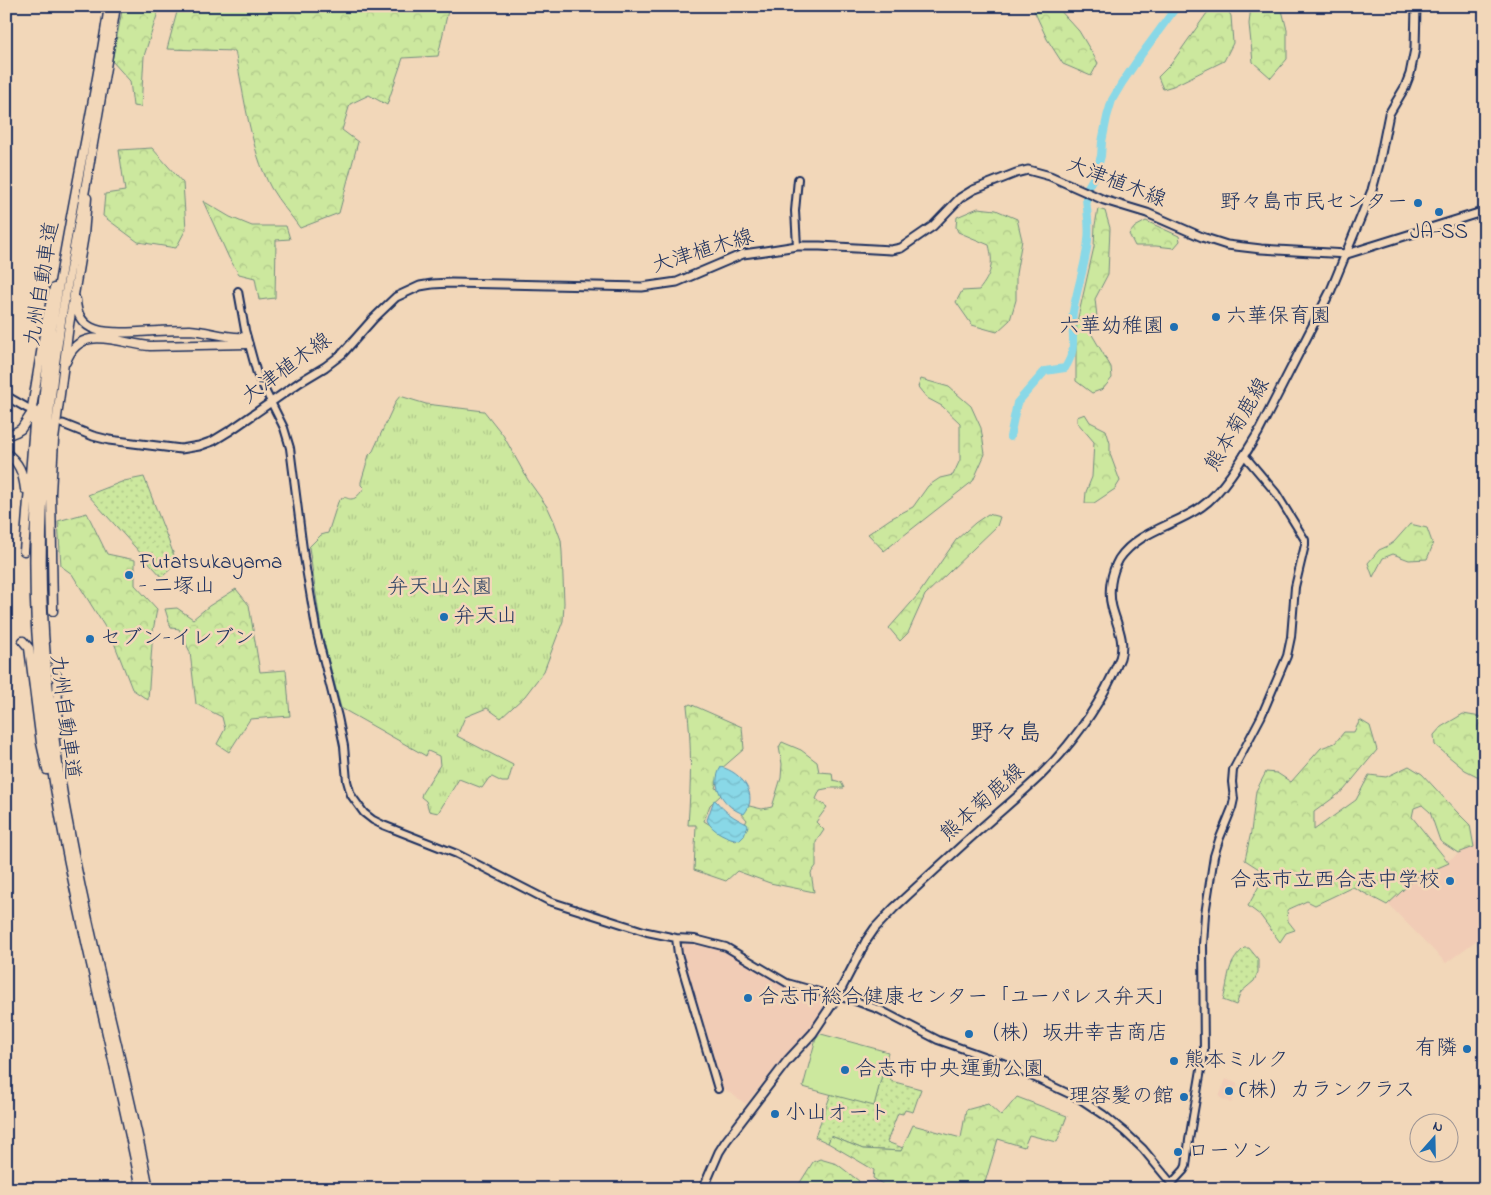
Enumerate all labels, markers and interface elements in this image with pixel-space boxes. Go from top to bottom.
street label: 大津植木線 [1062,150,1170,216]
place label: 野々島市民センター [1220,188,1408,218]
marker: 野々島市民センター [1412,197,1424,209]
marker: JA-SS [1433,206,1445,218]
place label: JA-SS [1410,218,1468,248]
street label: 九州自動車道 [18,219,68,349]
street label: 大津植木線 [648,222,758,282]
place label: 六華保育園 [1226,302,1331,332]
marker: 六華保育園 [1210,311,1222,323]
place label: 六華幼稚園 [1059,312,1164,342]
marker: 六華幼稚園 [1168,321,1180,333]
street label: 大津植木線 [236,326,338,412]
street label: 熊本菊鹿線 [1198,372,1278,478]
place label: Futatsukayama - 二塚山 [138,548,282,602]
marker: Futatsukayama - 二塚山 [123,569,135,581]
park label: 弁天山公園 [388,573,493,603]
place label: 弁天山 [454,602,517,632]
marker: 弁天山 [438,611,450,623]
place label: セブン-イレブン [100,624,255,654]
marker: セブン-イレブン [84,633,96,645]
street label: 九州自動車道 [41,653,87,781]
district label: 野々島 [970,717,1042,752]
street label: 熊本菊鹿線 [934,757,1032,849]
place label: 合志市立西合志中学校 [1230,866,1440,896]
marker: 合志市立西合志中学校 [1444,875,1456,887]
place label: 合志市総合健康センター「ユーパレス弁天」 [758,983,1176,1013]
marker: 合志市総合健康センター「ユーパレス弁天」 [742,992,754,1004]
place label: （株）坂井幸吉商店 [979,1019,1168,1049]
marker: （株）坂井幸吉商店 [963,1028,975,1040]
place label: 有隣 [1415,1034,1457,1064]
marker: 有隣 [1461,1043,1473,1055]
place label: 熊本ミルク [1184,1046,1289,1076]
place label: 合志市中央運動公園 [855,1055,1044,1085]
marker: 熊本ミルク [1168,1055,1180,1067]
marker: 合志市中央運動公園 [839,1064,851,1076]
place label: (株）カランクラス [1239,1076,1415,1106]
place label: 理容髪の館 [1069,1082,1174,1112]
marker: (株）カランクラス [1223,1085,1235,1097]
marker: 理容髪の館 [1178,1091,1190,1103]
place label: 小山オート [785,1099,890,1129]
marker: 小山オート [769,1108,781,1120]
north arrow [1408,1112,1458,1162]
text: N [1430,1116,1446,1139]
place label: ローソン [1188,1137,1272,1167]
marker: ローソン [1172,1146,1184,1158]

